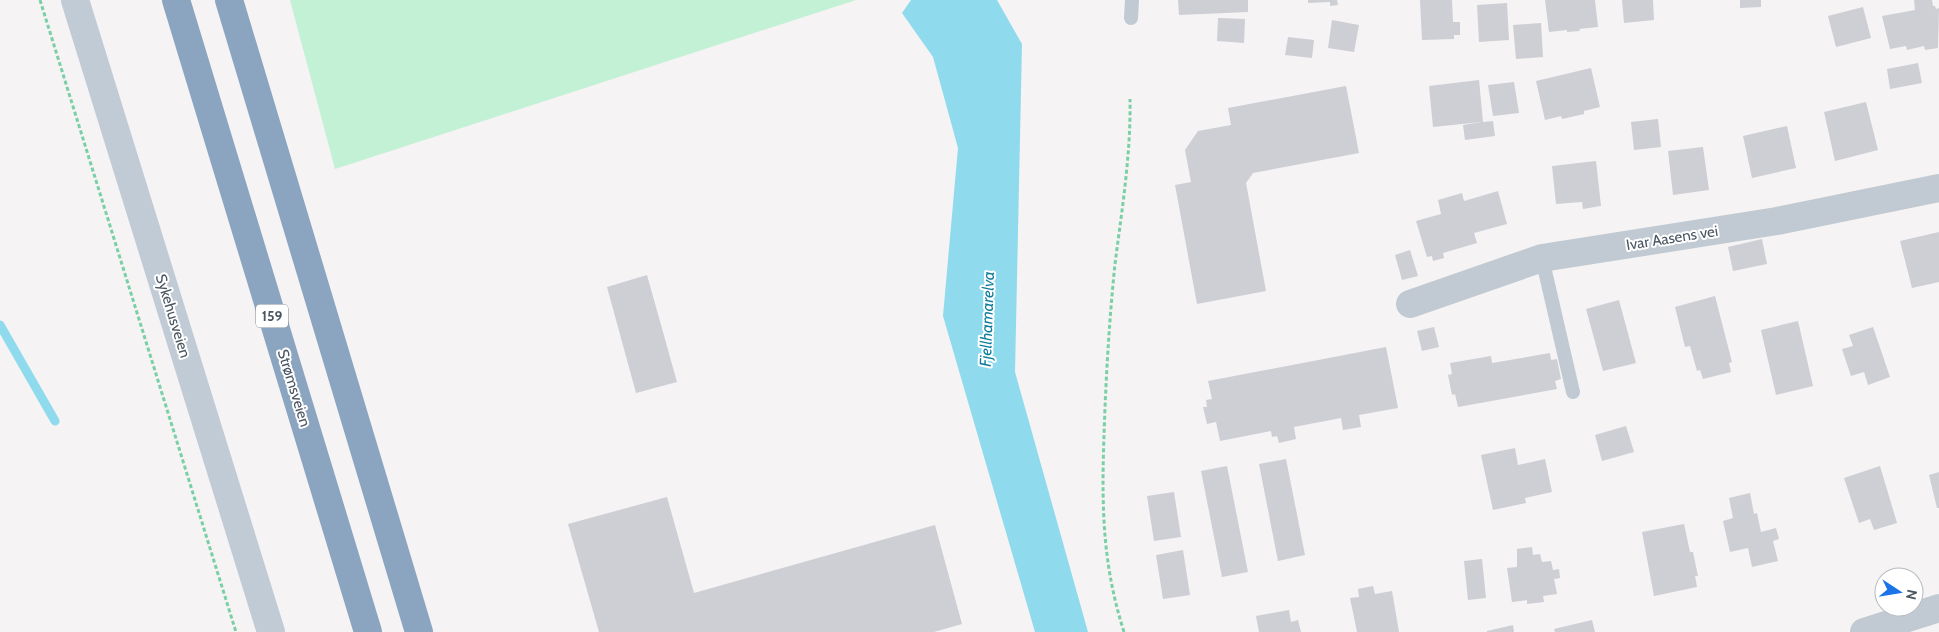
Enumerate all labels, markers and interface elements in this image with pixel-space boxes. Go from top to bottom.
street label: Ivar Aasens vei [1625,222,1719,254]
water label: Fjellhamarelva [976,271,998,367]
street label: Sykehusveien [152,272,194,360]
road number: 159 [256,304,288,328]
street label: Strømsveien [274,347,314,429]
north arrow [1874,567,1924,617]
text: N [1902,588,1922,601]

